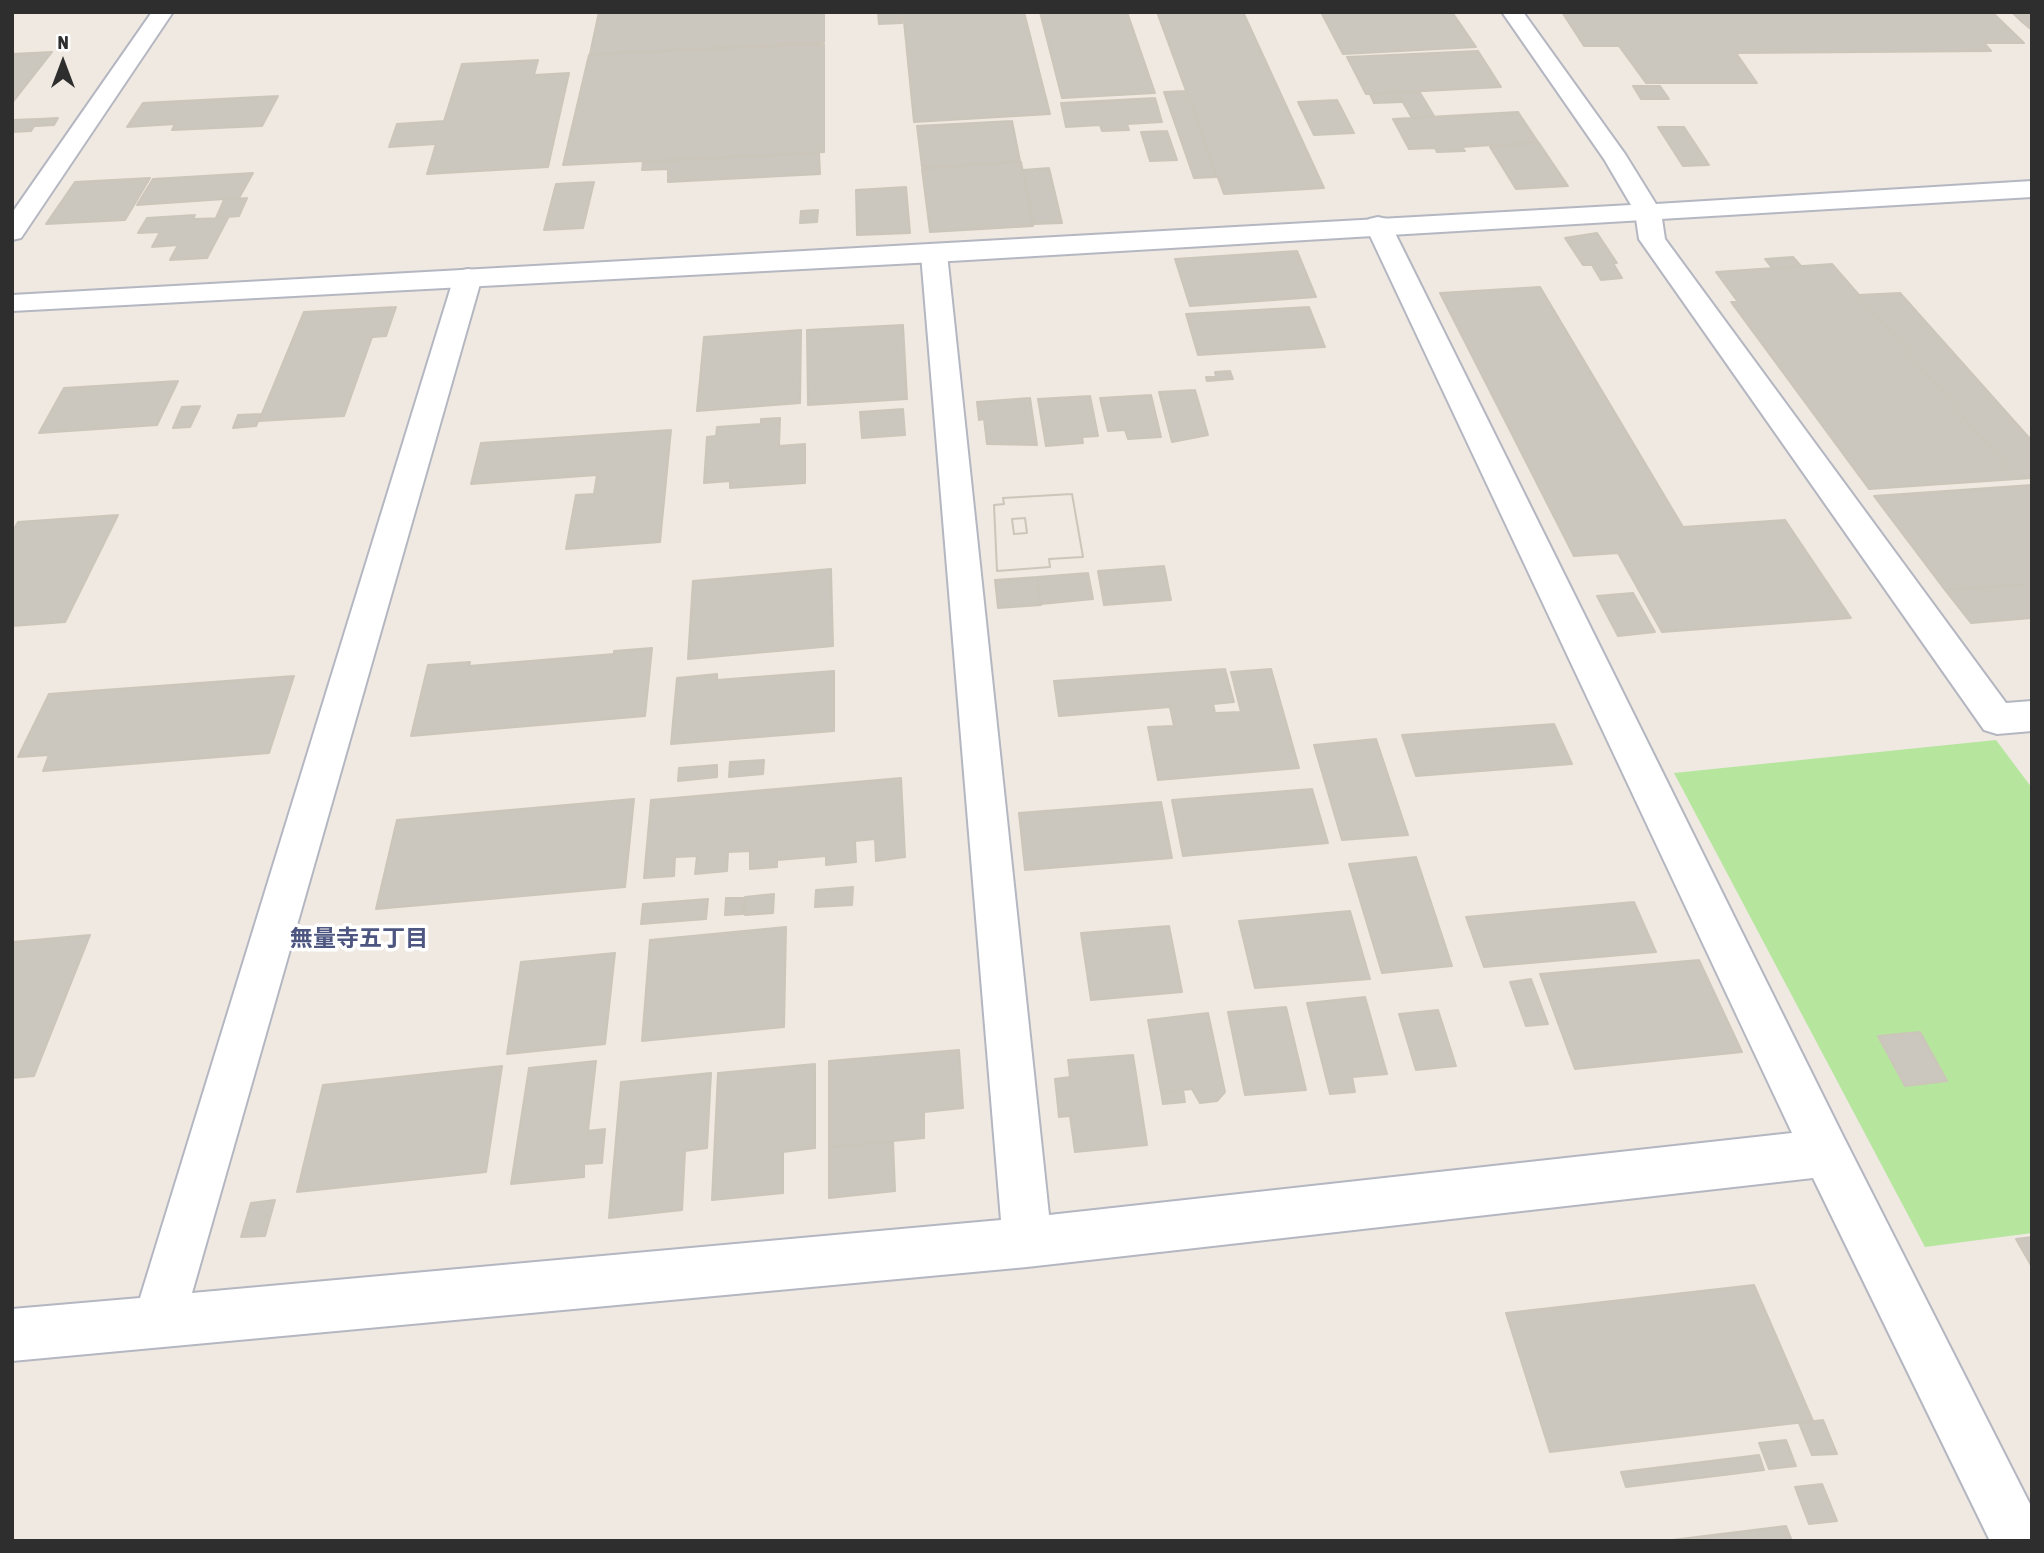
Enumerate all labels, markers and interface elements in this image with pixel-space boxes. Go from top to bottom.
north arrow [28,28,98,98]
text: N [57,31,69,53]
district label: 無量寺五丁目 [290,925,428,953]

